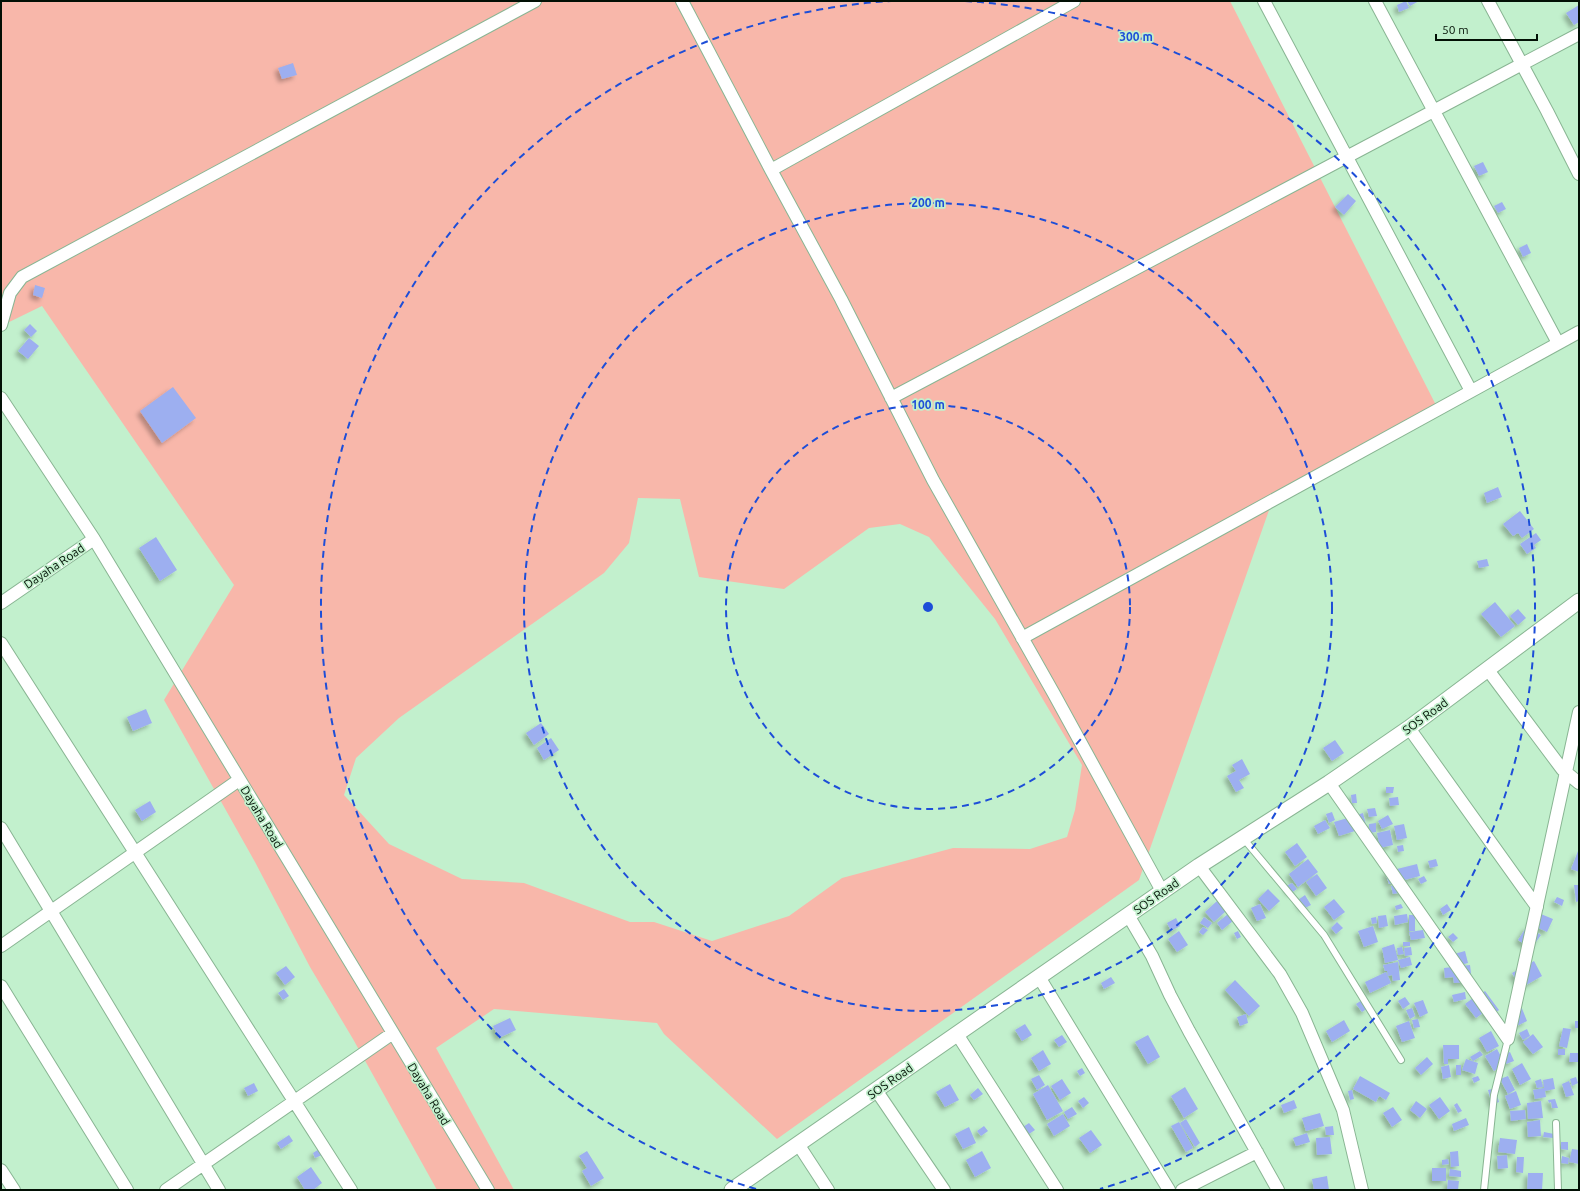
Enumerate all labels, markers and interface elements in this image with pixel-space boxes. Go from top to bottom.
scale bar [1436,16,1537,42]
text: 50 m [1442,23,1469,36]
text: 300 m [1119,30,1153,43]
text: 200 m [911,196,945,209]
text: 100 m [911,398,945,411]
street label: Dayaha Road [21,541,87,591]
centre of rings [921,600,935,614]
street label: SOS Road [1400,695,1450,737]
street label: Dayaha Road [238,784,286,850]
street label: SOS Road [1131,876,1181,916]
street label: Dayaha Road [405,1061,453,1127]
street label: SOS Road [865,1061,915,1101]

